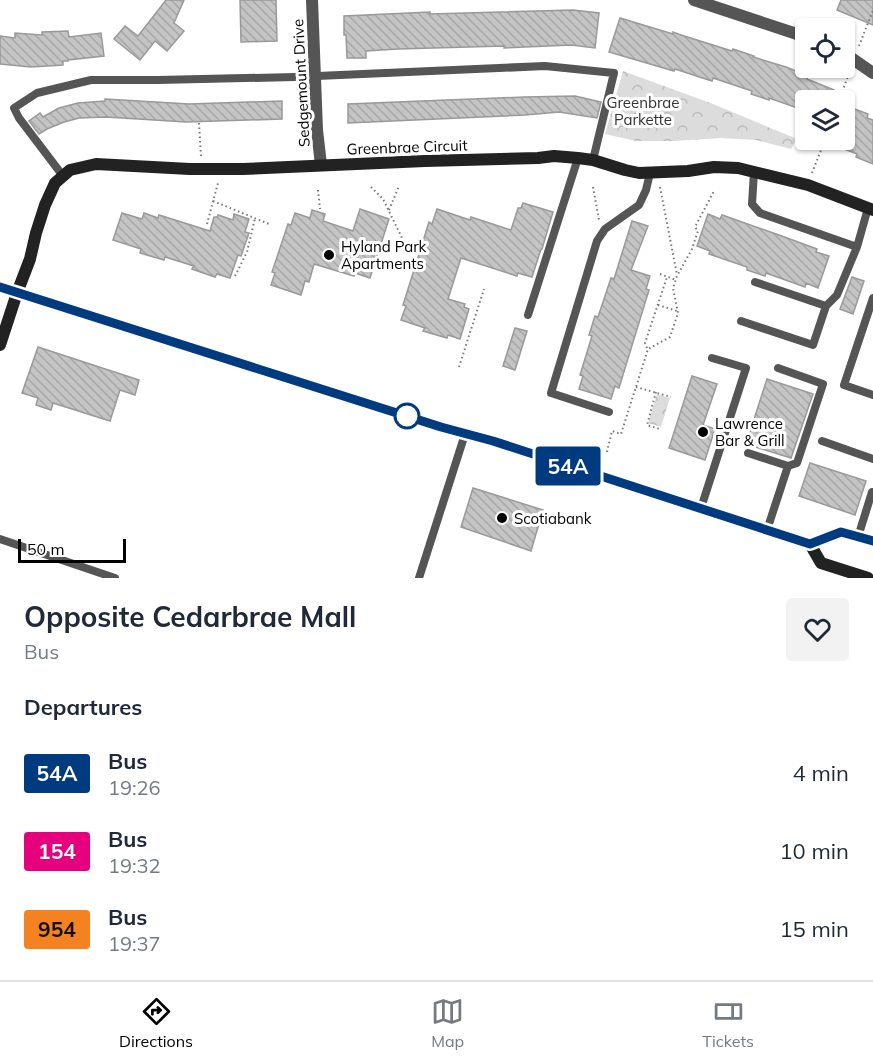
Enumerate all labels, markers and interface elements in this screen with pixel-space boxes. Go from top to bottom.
street label: Sedgemount Drive [288,18,314,148]
map controls [795,18,855,150]
button: locate [795,18,855,78]
button: layers [795,90,855,150]
park label: Greenbrae Parkette [607,93,679,129]
street label: Greenbrae Circuit [346,135,468,159]
place label: Hyland Park Apartments [341,237,427,273]
marker: Hyland Park Apartments [322,248,336,262]
unlabelled marker [394,403,420,429]
place label: Lawrence Bar & Grill [715,414,785,450]
marker: Lawrence Bar & Grill [696,425,710,439]
line badge: 54A [534,446,602,486]
text: 54A [548,453,588,479]
place label: Scotiabank [514,509,592,528]
marker: Scotiabank [495,511,509,525]
scale bar [18,536,126,564]
text: 50 m [27,539,64,559]
button: heart [786,598,849,661]
text: Opposite Cedarbrae Mall [24,599,356,634]
text: Bus [24,639,59,664]
text: Departures [24,693,142,721]
text: Bus [108,747,147,775]
text: 4 min [793,759,849,787]
text: 54A [37,760,77,786]
text: 19:26 [108,775,161,800]
text: Bus [108,825,147,853]
text: 10 min [779,837,849,865]
text: 154 [38,838,76,864]
text: 19:32 [108,853,161,878]
text: Bus [108,903,147,931]
text: 15 min [779,915,849,943]
text: 954 [38,916,76,942]
text: 19:37 [108,931,161,956]
tab: Directions [119,995,193,1051]
tab: Map [431,995,464,1051]
tab: Tickets [702,995,754,1051]

